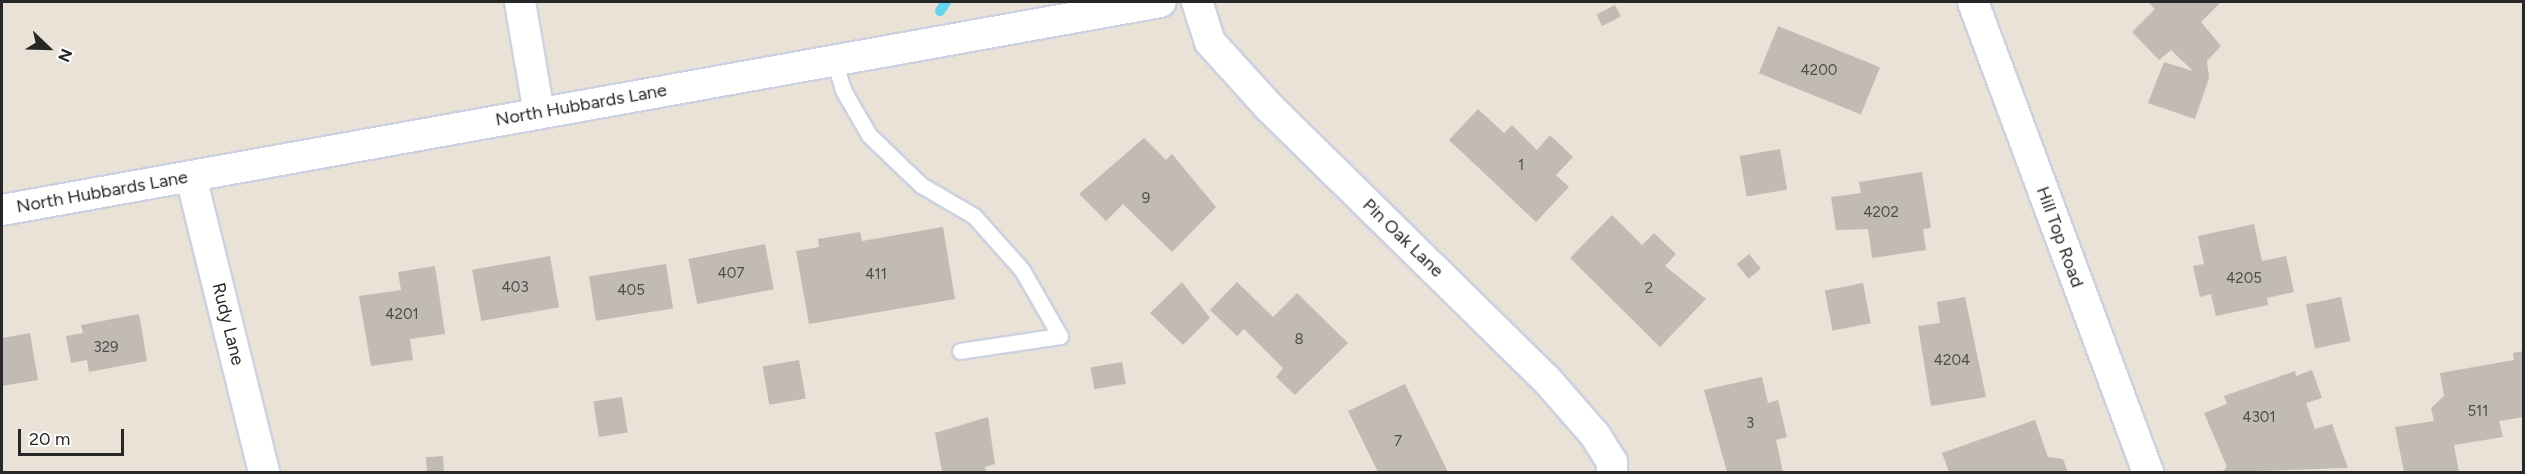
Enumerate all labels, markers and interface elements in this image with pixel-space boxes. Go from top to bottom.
north arrow [18,18,78,78]
text: N [54,46,76,65]
house number: 4200 [1801,62,1837,80]
street label: North Hubbards Lane [494,79,668,131]
house number: 1 [1518,157,1524,175]
street label: North Hubbards Lane [15,166,189,218]
street label: Hill Top Road [2032,184,2088,290]
house number: 9 [1142,190,1150,208]
street label: Pin Oak Lane [1358,194,1448,282]
house number: 4202 [1863,204,1899,222]
house number: 407 [718,265,744,283]
house number: 411 [865,266,887,284]
house number: 4205 [2226,270,2262,288]
house number: 403 [501,279,529,297]
house number: 2 [1645,280,1653,298]
street label: Rudy Lane [207,281,249,367]
house number: 405 [617,282,645,300]
house number: 4201 [385,306,419,324]
house number: 8 [1294,331,1304,349]
house number: 329 [93,339,119,357]
house number: 4204 [1934,352,1970,370]
house number: 511 [2467,403,2489,421]
house number: 4301 [2242,409,2276,427]
house number: 3 [1746,415,1754,433]
scale bar [21,417,128,455]
text: 20 m [29,428,70,450]
house number: 7 [1394,433,1402,451]

